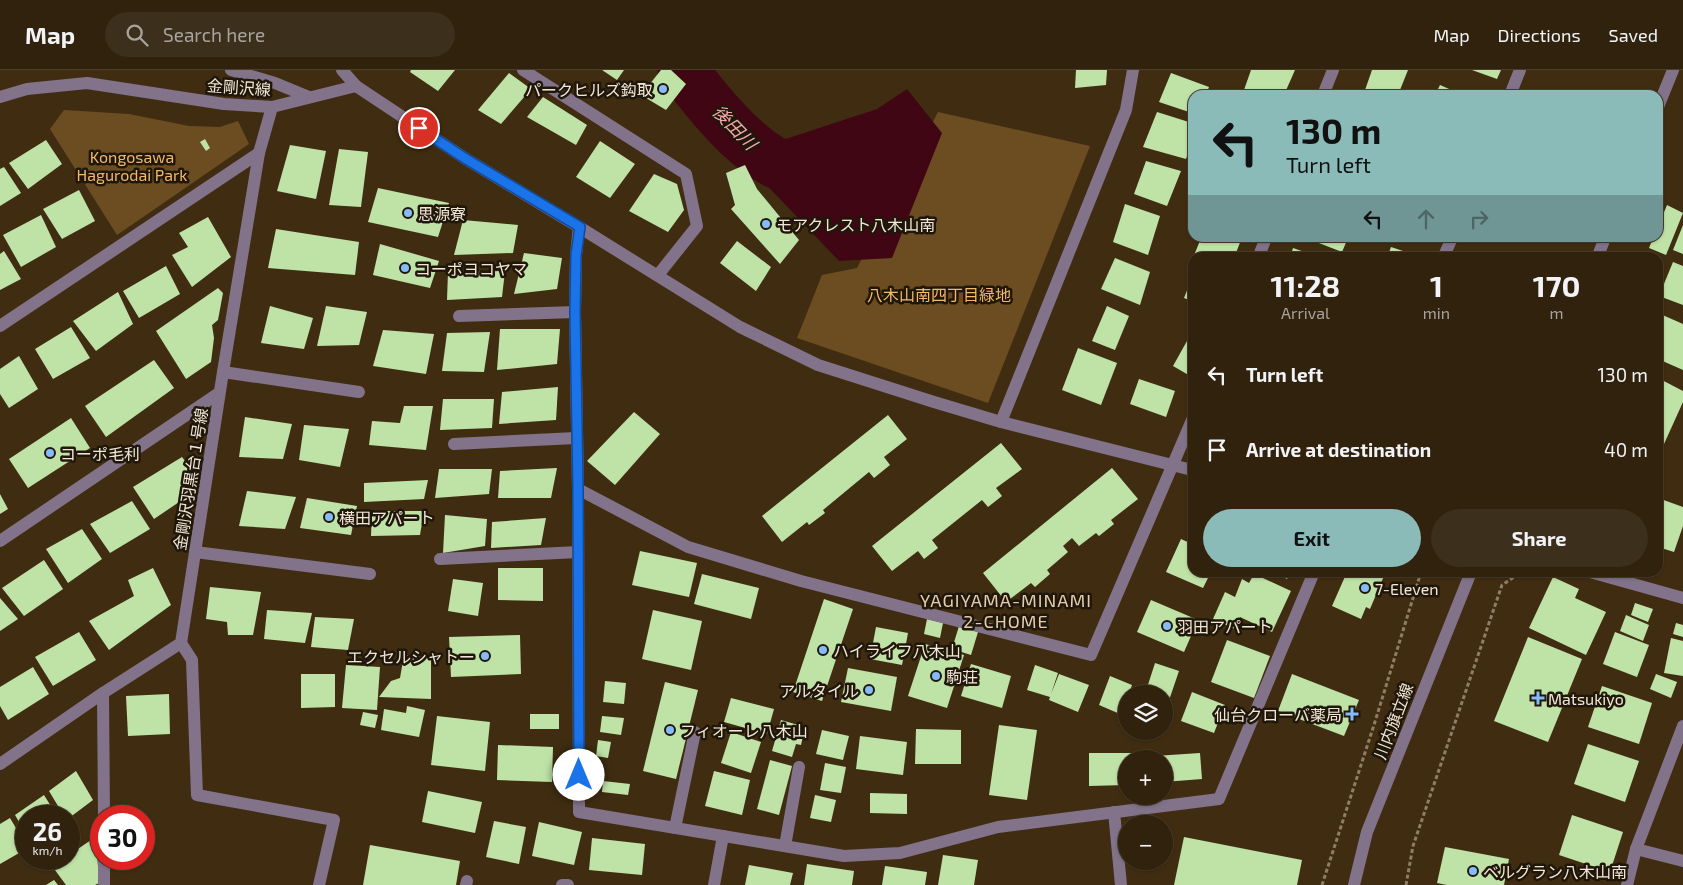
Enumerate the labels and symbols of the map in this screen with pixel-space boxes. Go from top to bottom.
street label: 金剛沢線 [206,75,272,99]
place label: パークヒルズ鈎取 [525,80,653,99]
marker: パークヒルズ鈎取 [657,83,669,95]
water label: 後田川 [708,100,763,156]
pin [398,107,440,149]
park label: Kongosawa Hagurodai Park [76,147,188,184]
place label: 思源寮 [418,204,466,223]
marker: 思源寮 [402,207,414,219]
place label: モアクレスト八木山南 [776,215,935,234]
marker: モアクレスト八木山南 [760,218,772,230]
place label: コーポヨコヤマ [415,259,527,278]
marker: コーポヨコヤマ [399,262,411,274]
park label: 八木山南四丁目緑地 [867,285,1011,304]
street label: 金剛沢羽黒台１号線 [169,406,211,552]
place label: コーポ毛利 [60,444,140,463]
marker: コーポ毛利 [44,447,56,459]
place label: 横田アパート [339,508,435,527]
marker: 横田アパート [323,511,335,523]
place label: 7-Eleven [1375,579,1439,598]
marker: 7-Eleven [1359,582,1371,594]
district label: YAGIYAMA-MINAMI 2-CHOME [920,589,1092,632]
place label: 羽田アパート [1177,617,1273,636]
marker: 羽田アパート [1161,620,1173,632]
place label: ハイライフ八木山 [833,641,961,660]
marker: ハイライフ八木山 [817,644,829,656]
place label: エクセルシャトー [347,647,475,666]
marker: エクセルシャトー [479,650,491,662]
place label: 駒荘 [946,667,978,686]
marker: 駒荘 [930,670,942,682]
street label: 川内旗立線 [1370,680,1416,762]
place label: アルタイル [779,681,859,700]
marker: アルタイル [863,684,875,696]
place label: Matsukiyo [1548,689,1624,708]
marker: Matsukiyo [1532,692,1544,704]
place label: 仙台クローバ薬局 [1214,705,1342,724]
marker: 仙台クローバ薬局 [1346,708,1358,720]
place label: フィオーレ八木山 [680,721,808,740]
marker: フィオーレ八木山 [664,724,676,736]
position arrow [552,748,604,800]
speed limit sign: 30 [90,805,155,870]
place label: ベルグラン八木山南 [1483,862,1627,881]
marker: ベルグラン八木山南 [1467,865,1479,877]

